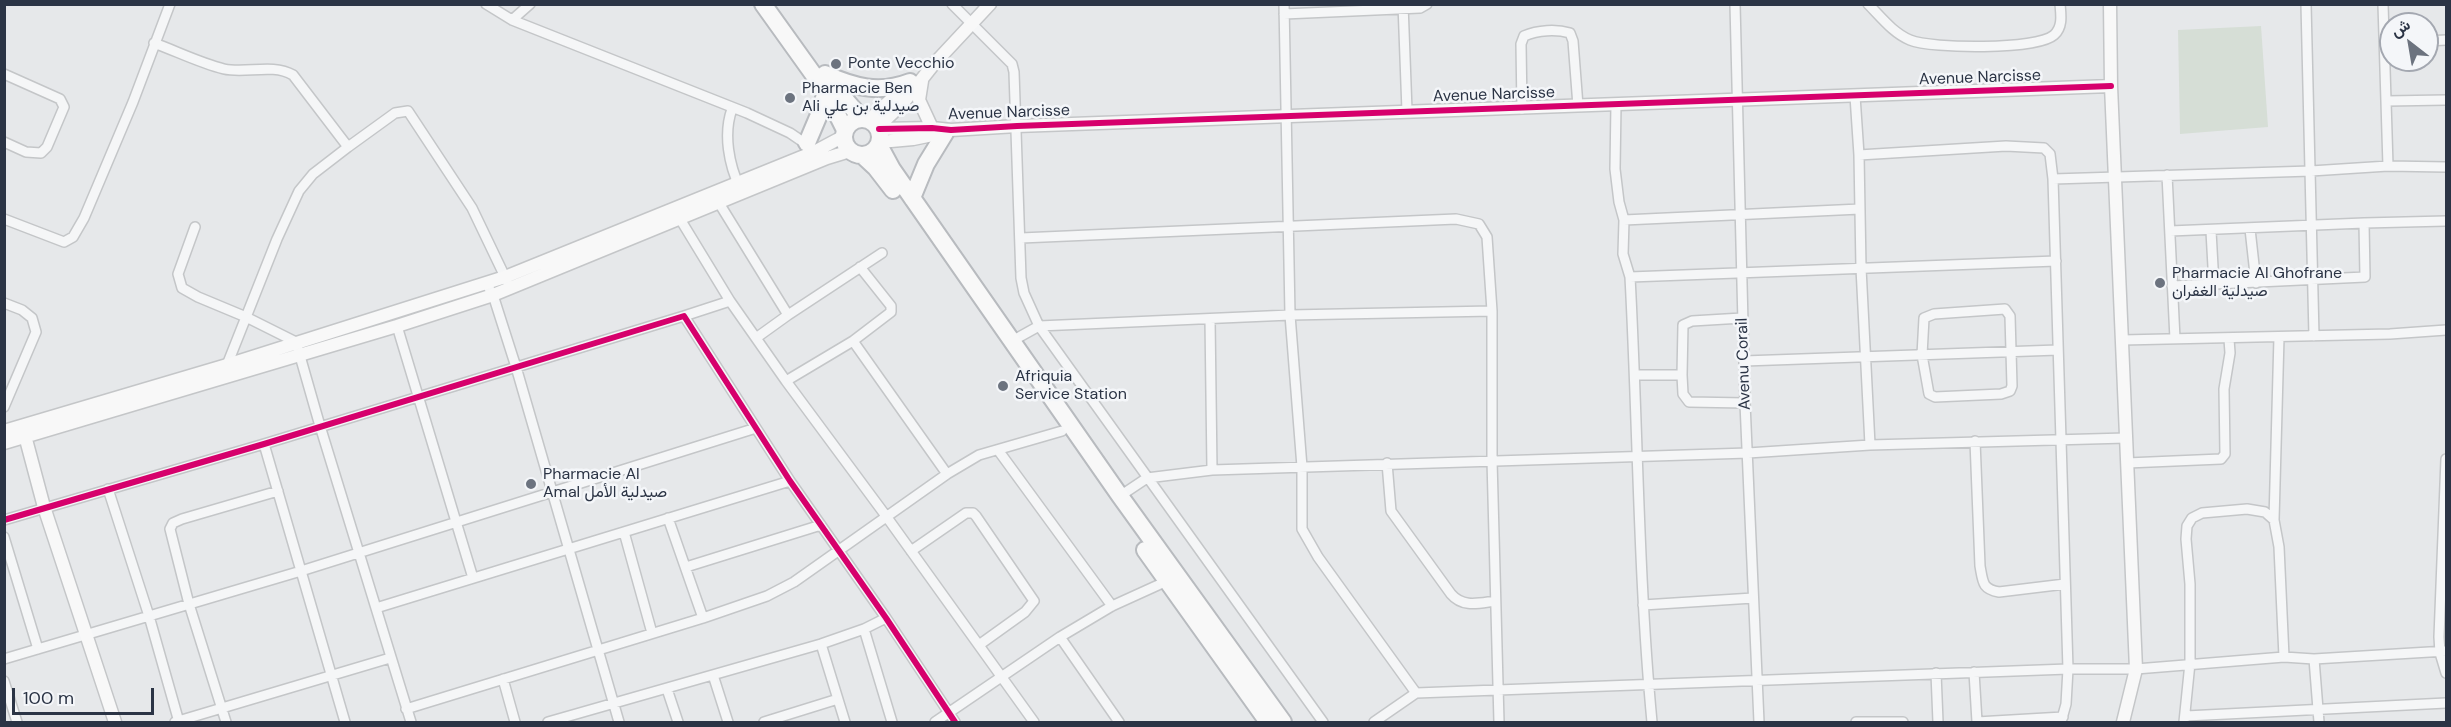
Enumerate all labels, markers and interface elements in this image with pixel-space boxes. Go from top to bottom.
north arrow [2379,12,2439,72]
text: ش [2387,14,2414,42]
place label: Ponte Vecchio [848,54,954,74]
marker: Ponte Vecchio [829,57,843,71]
street label: Avenue Narcisse [1919,66,2041,90]
place label: Pharmacie Ben Ali صيدلية بن علي [802,79,919,117]
street label: Avenue Narcisse [1433,83,1555,107]
marker: Pharmacie Ben Ali صيدلية بن علي [783,91,797,105]
street label: Avenue Narcisse [948,101,1070,125]
place label: Pharmacie Al Ghofrane صيدلية الغفران [2172,264,2342,302]
marker: Pharmacie Al Ghofrane صيدلية الغفران [2153,276,2167,290]
street label: Avenu Corail [1733,317,1755,411]
place label: Afriquia Service Station [1015,367,1127,405]
marker: Afriquia Service Station [996,379,1010,393]
place label: Pharmacie Al Amal صيدلية الأمل [543,465,667,503]
marker: Pharmacie Al Amal صيدلية الأمل [524,477,538,491]
scale bar [15,676,158,714]
text: 100 m [23,686,74,710]

